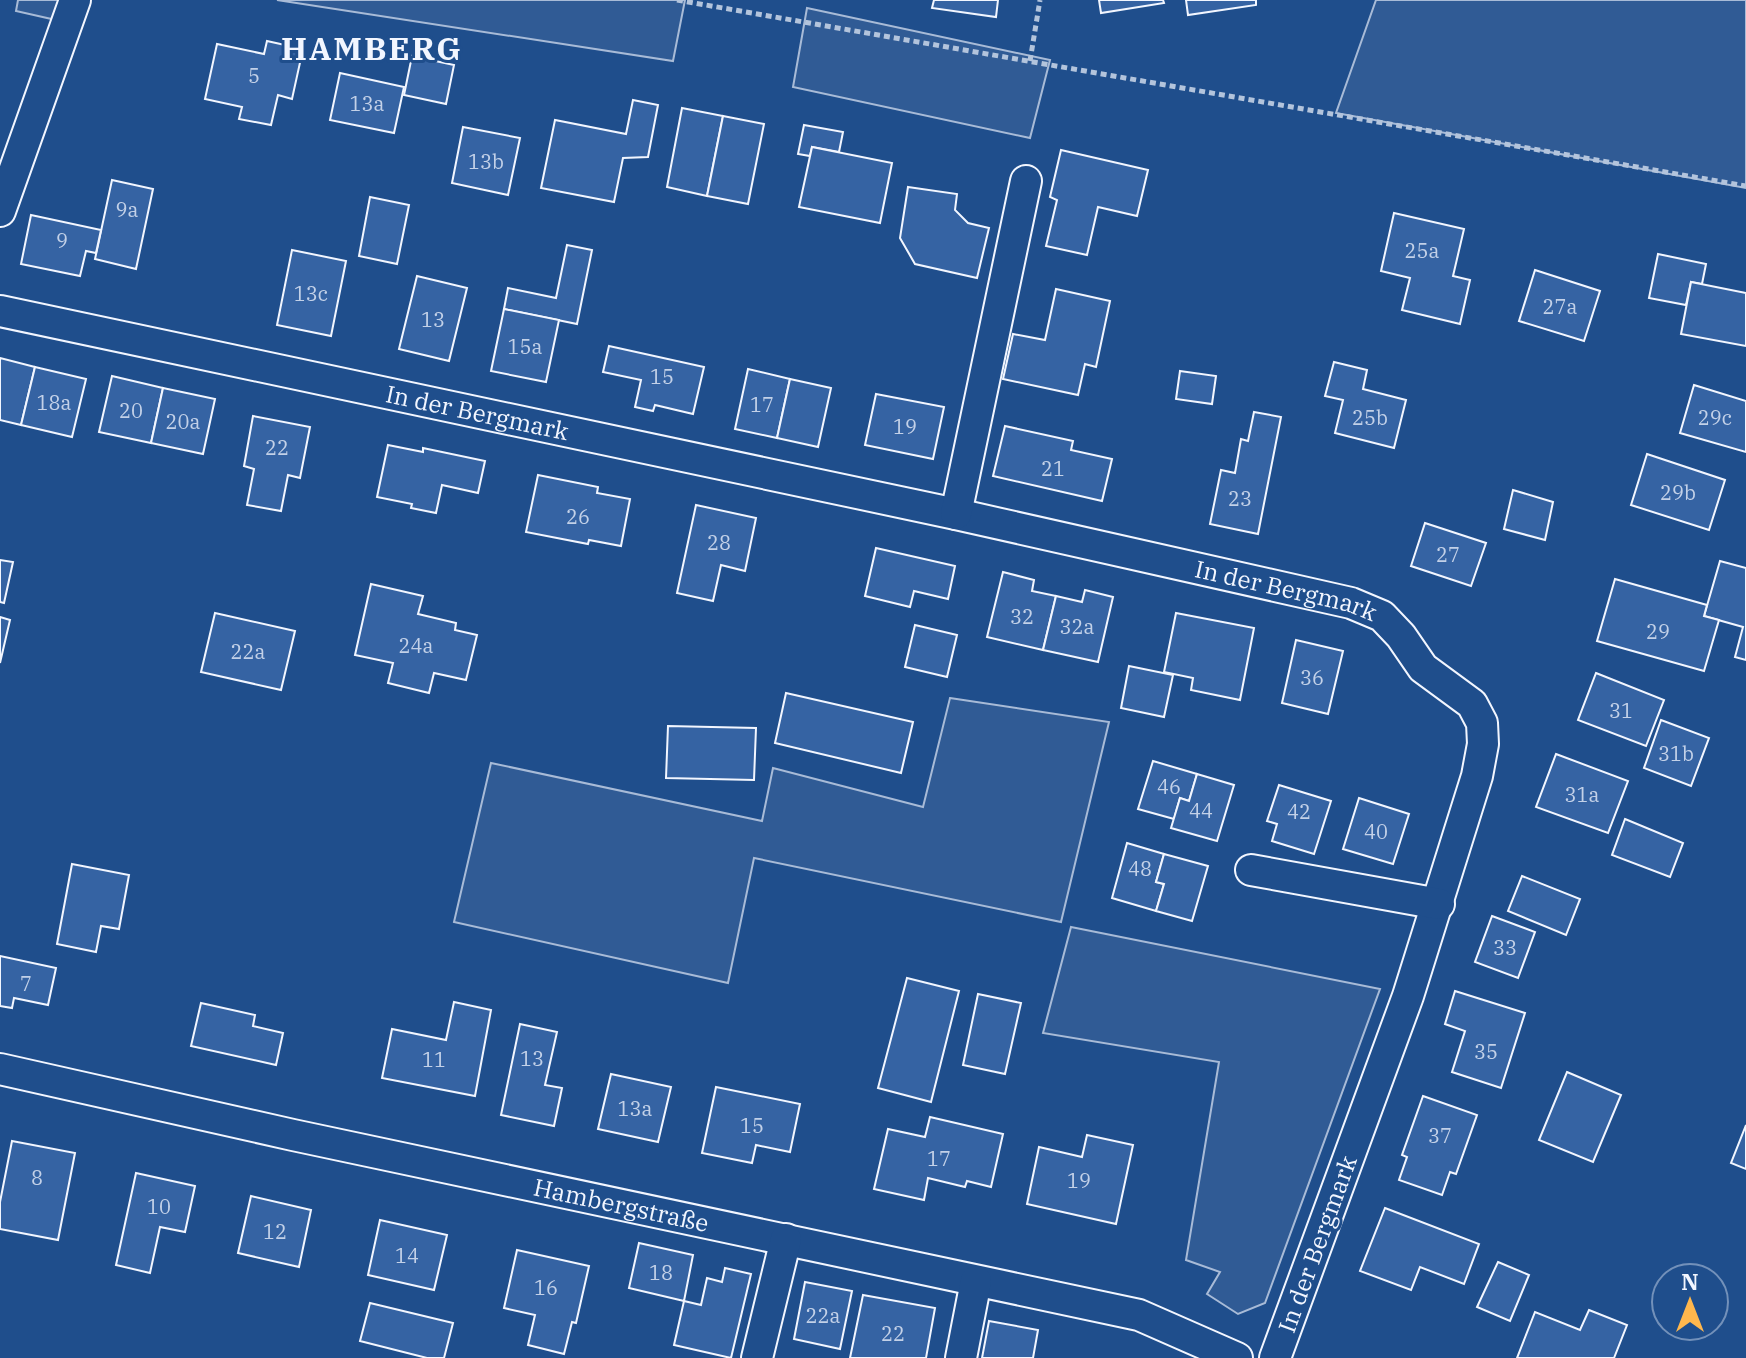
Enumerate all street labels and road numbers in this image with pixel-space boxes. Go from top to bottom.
street label: In der Bergmark [383,377,572,447]
street label: In der Bergmark [1192,552,1382,628]
street label: In der Bergmark [1270,1151,1364,1337]
street label: Hambergstraße [531,1171,712,1239]

